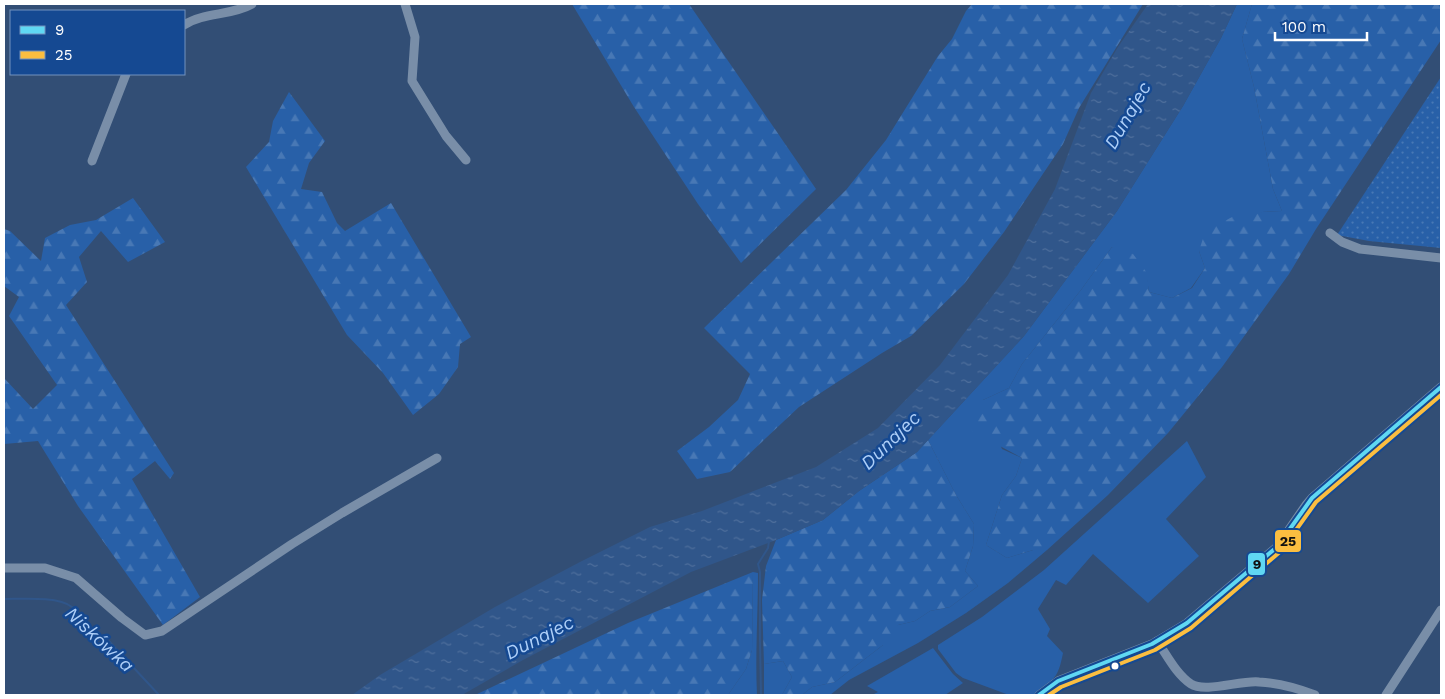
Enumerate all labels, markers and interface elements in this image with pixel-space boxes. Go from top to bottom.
legend [10,10,185,75]
scale bar [1275,10,1368,42]
text: 100 m [1282,18,1326,36]
text: 9 [55,21,64,39]
text: 25 [55,46,72,64]
water label: Dunajec [1099,78,1156,153]
water label: Dunajec [856,406,925,474]
line badge: 25 [1274,529,1302,553]
text: 25 [1280,533,1296,549]
line badge: 9 [1247,552,1266,576]
text: 9 [1253,556,1261,572]
water label: Niskówka [61,602,139,677]
water label: Dunajec [501,610,577,664]
unlabelled marker [1110,661,1120,671]

